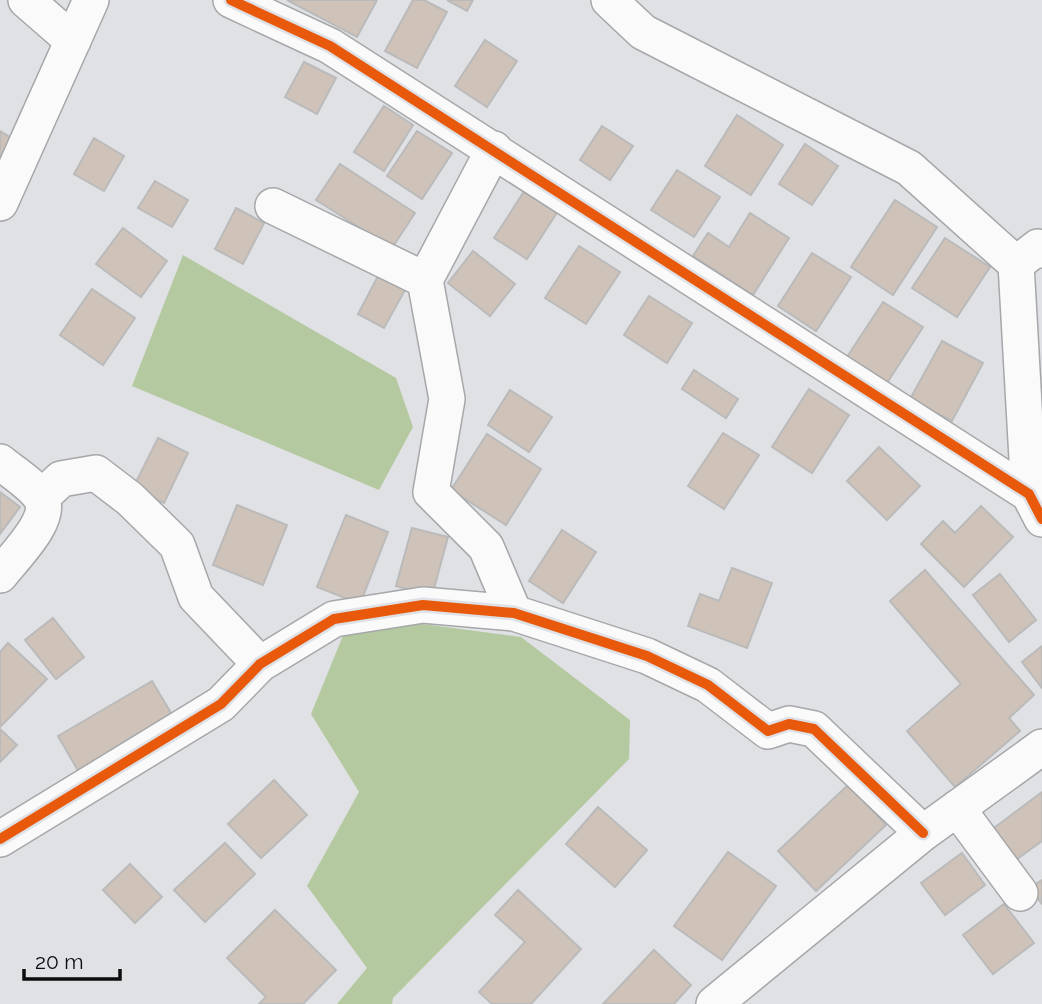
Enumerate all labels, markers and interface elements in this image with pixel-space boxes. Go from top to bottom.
scale bar [24,937,121,981]
text: 20 m [35,949,83,974]

